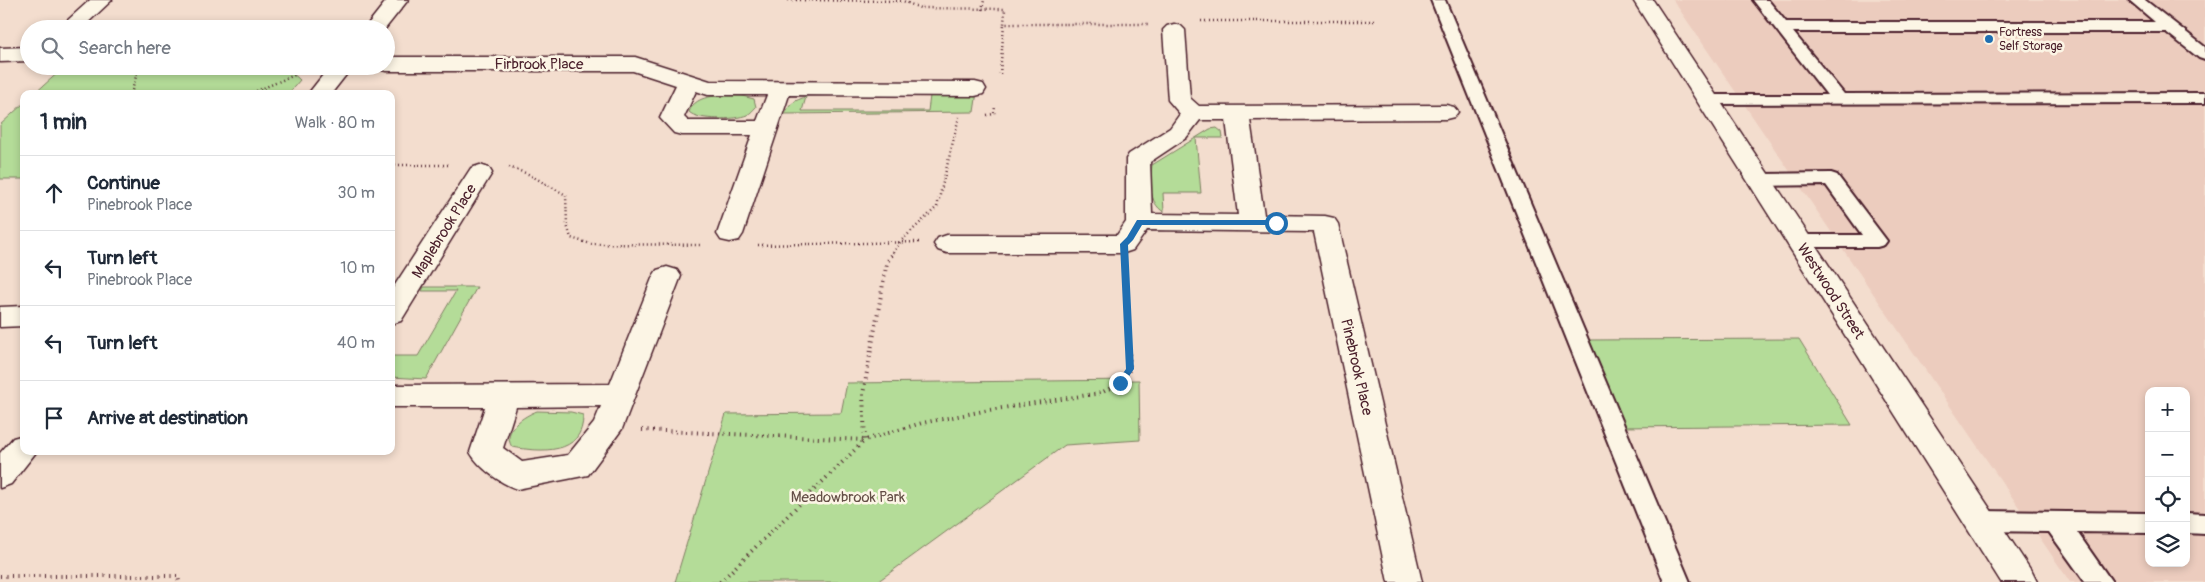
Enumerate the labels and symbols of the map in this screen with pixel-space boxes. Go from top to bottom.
place label: Fortress Self Storage [1999,25,2062,54]
marker: Fortress Self Storage [1983,33,1995,45]
street label: Firbrook Place [495,55,584,74]
street label: Maplebrook Place [408,180,481,282]
route start [1265,212,1288,235]
street label: Westwood Street [1793,240,1869,344]
street label: Pinebrook Place [1336,317,1377,418]
route end [1109,372,1132,395]
park label: Meadowbrook Park [791,488,906,507]

